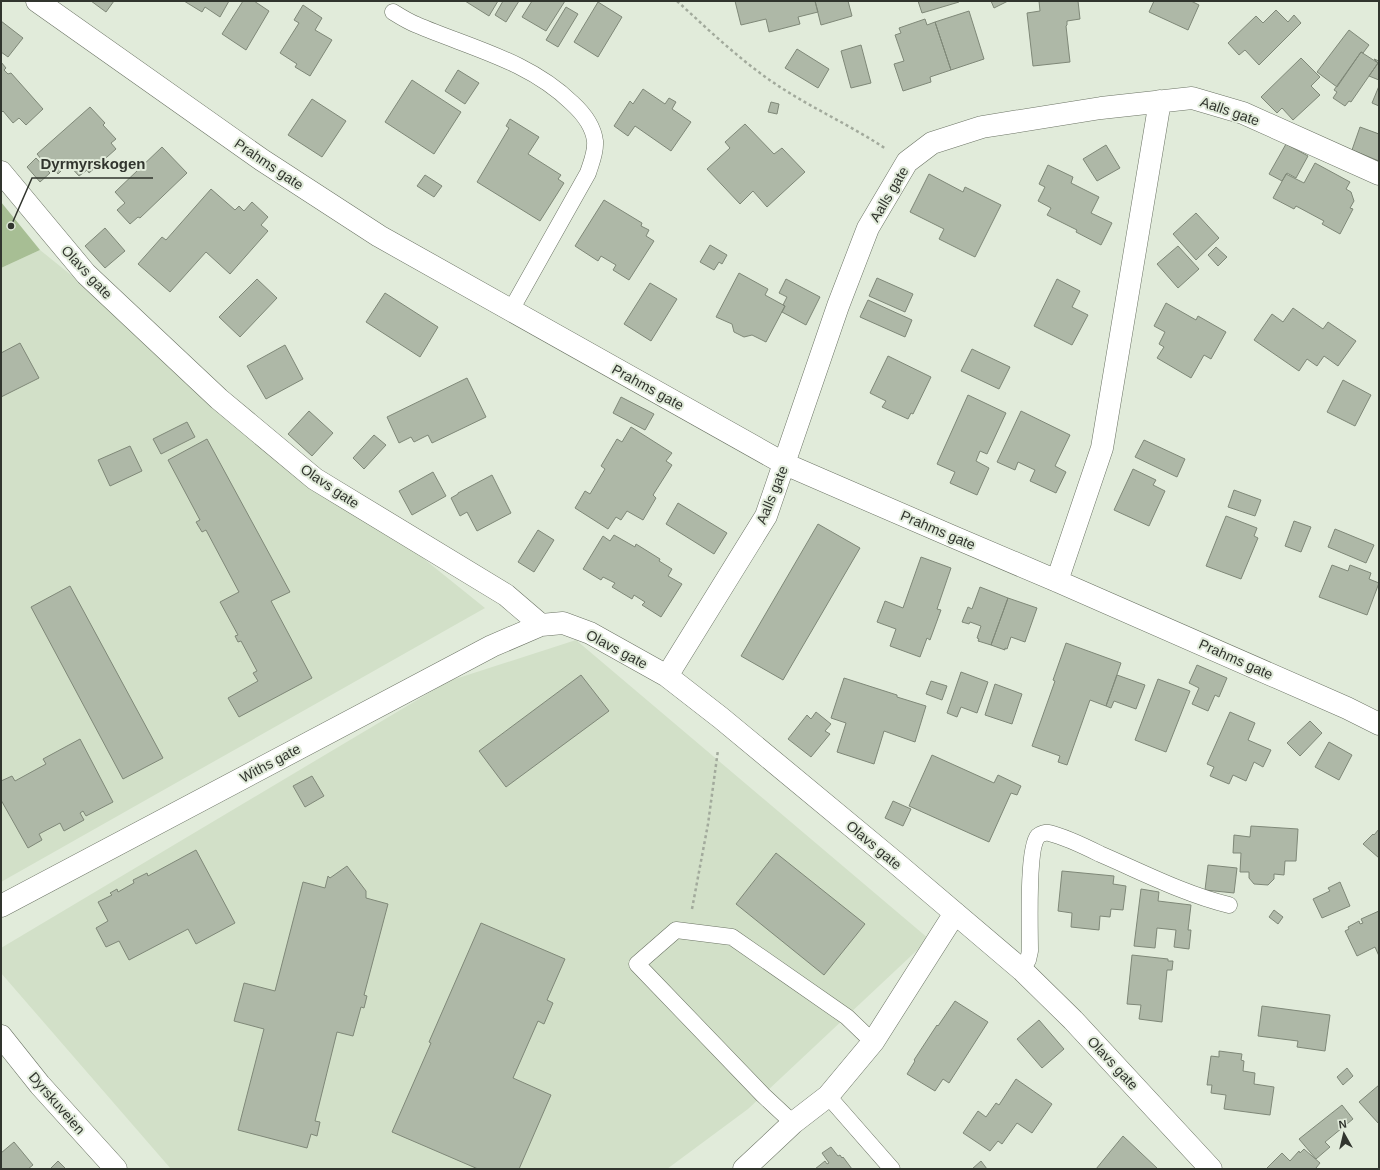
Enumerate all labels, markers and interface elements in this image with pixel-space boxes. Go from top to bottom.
street label: Aalls gate [1198,93,1262,129]
street label: Prahms gate [232,135,307,193]
callout: Dyrmyrskogen [32,151,153,178]
text: Dyrmyrskogen [40,155,146,172]
street label: Aalls gate [866,163,912,224]
street label: Olavs gate [58,242,116,302]
street label: Prahms gate [609,361,687,413]
street label: Olavs gate [298,461,362,511]
street label: Aalls gate [753,463,791,527]
street label: Prahms gate [898,507,978,553]
street label: Olavs gate [584,626,650,672]
street label: Prahms gate [1196,636,1276,683]
street label: Withs gate [237,740,303,786]
street label: Olavs gate [843,817,905,873]
street label: Olavs gate [1084,1033,1142,1093]
street label: Dyrskuveien [26,1069,88,1137]
north arrow [1324,1114,1364,1154]
text: N [1338,1118,1347,1131]

